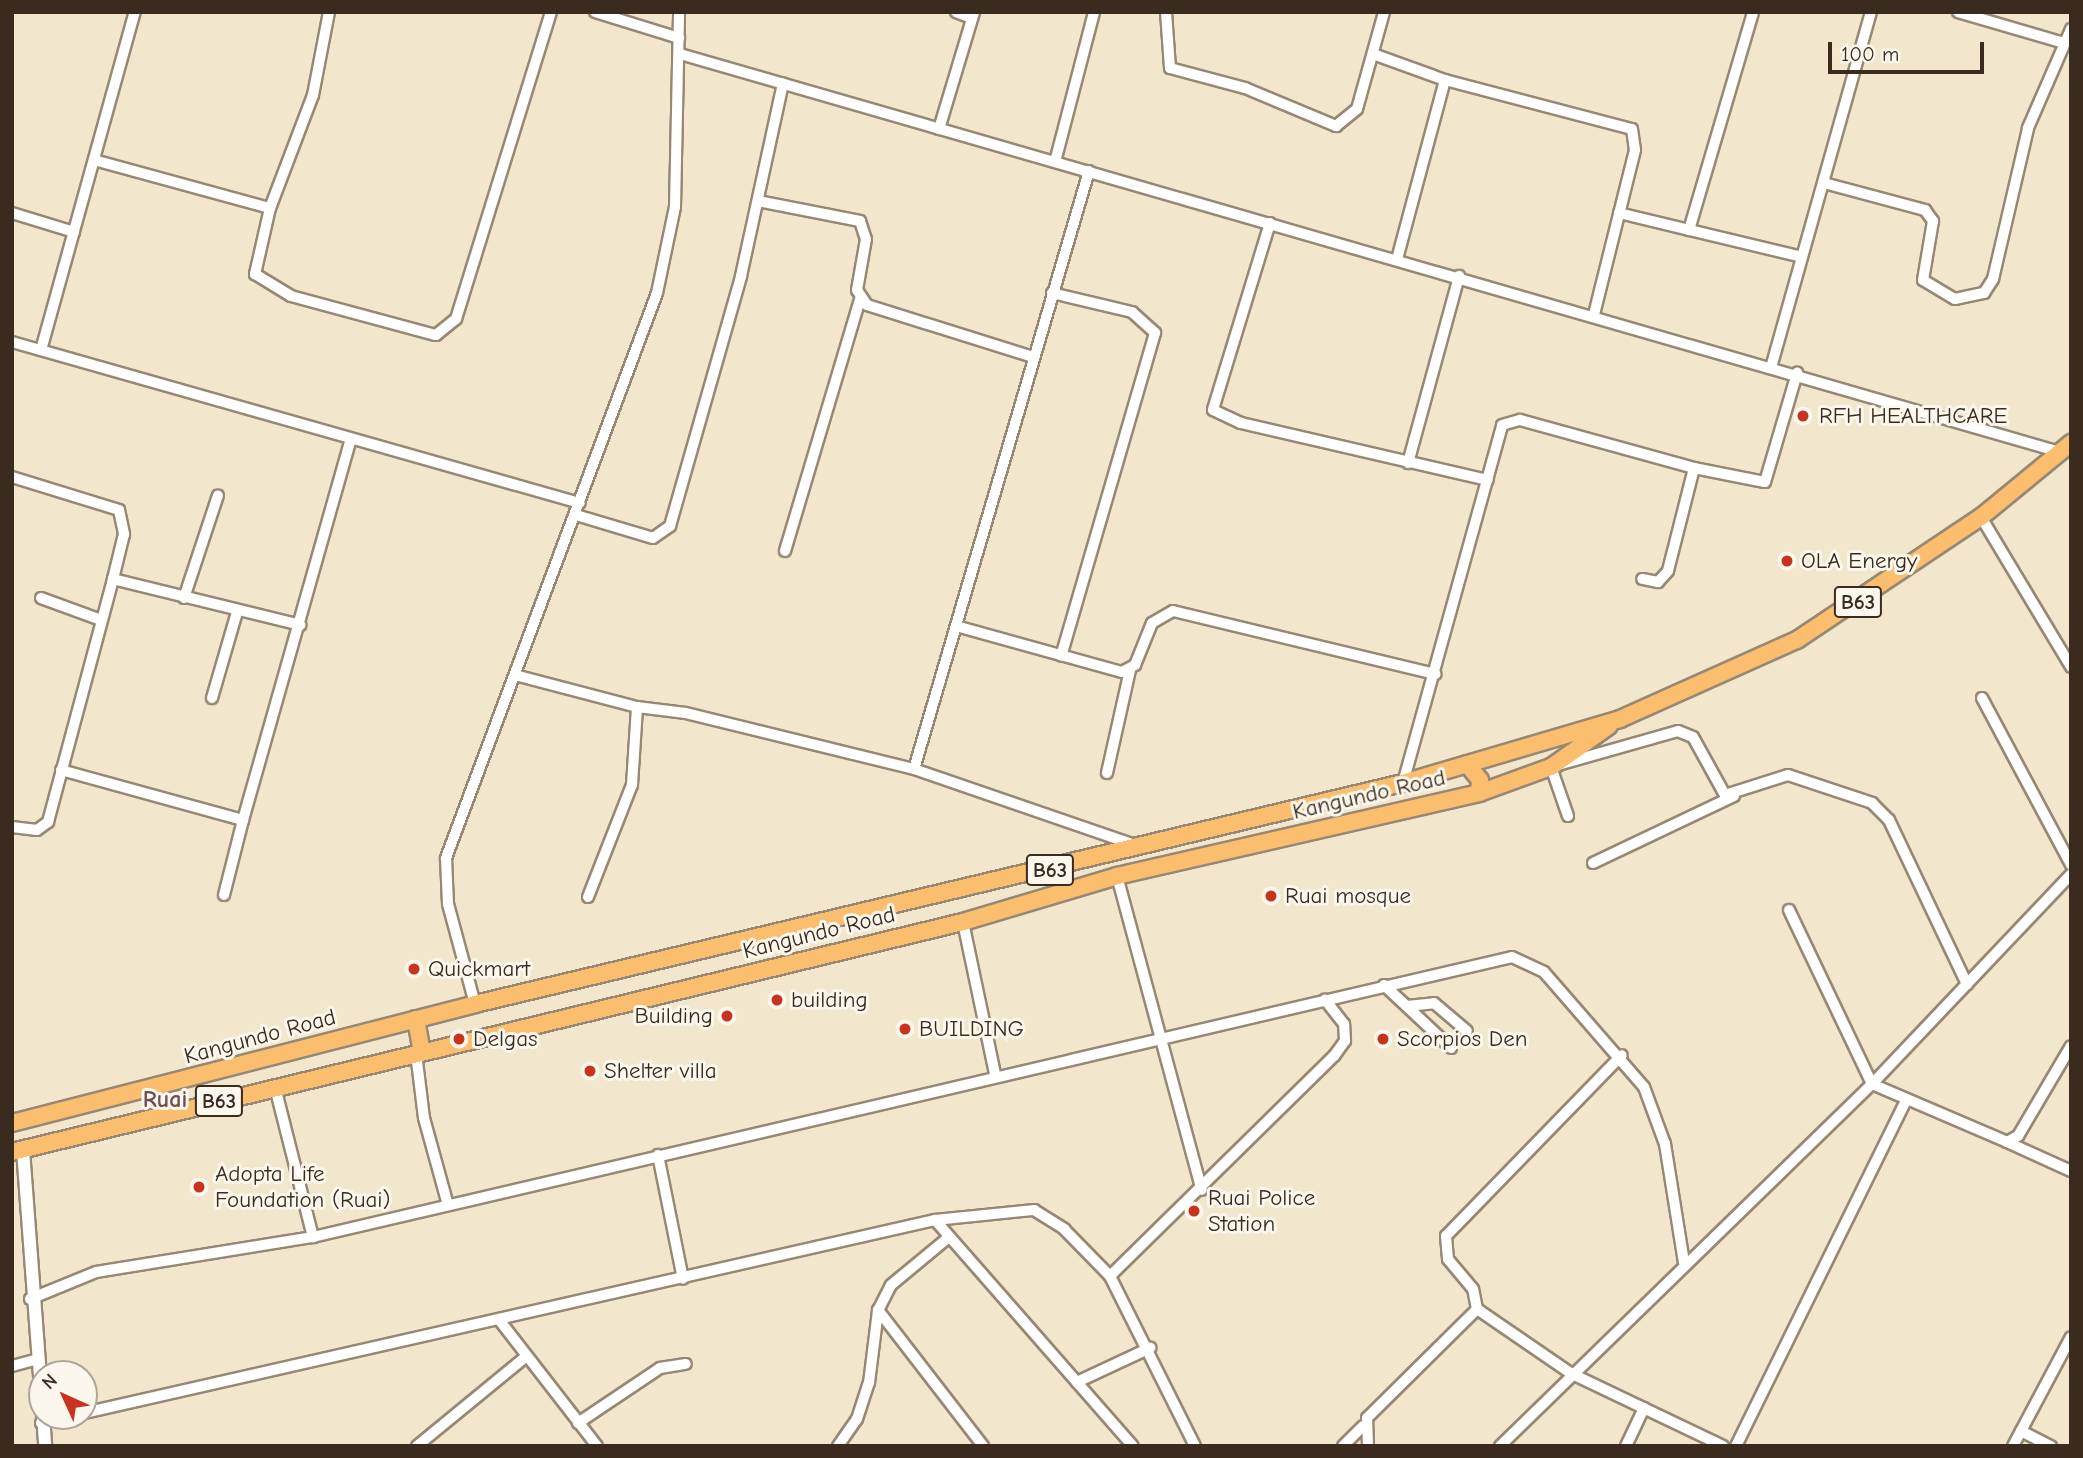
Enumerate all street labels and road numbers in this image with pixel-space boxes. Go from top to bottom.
road number: B63 [1834,584,1882,620]
street label: Kangundo Road [1290,764,1448,826]
road number: B63 [1026,852,1074,888]
street label: Kangundo Road [740,901,898,965]
street label: Kangundo Road [181,1004,339,1070]
road number: B63 [194,1084,244,1118]

